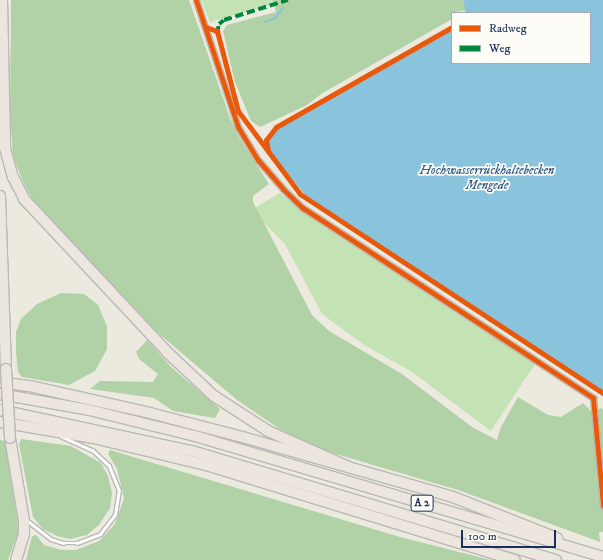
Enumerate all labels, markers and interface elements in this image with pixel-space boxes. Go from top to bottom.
legend [451,12,591,64]
text: Radweg [489,21,527,36]
text: Weg [489,41,510,56]
water label: Hochwasserrückhaltebecken Mengede [420,163,554,194]
road number: A 2 [410,494,434,512]
scale bar [463,522,558,548]
text: 100 m [468,529,497,544]

